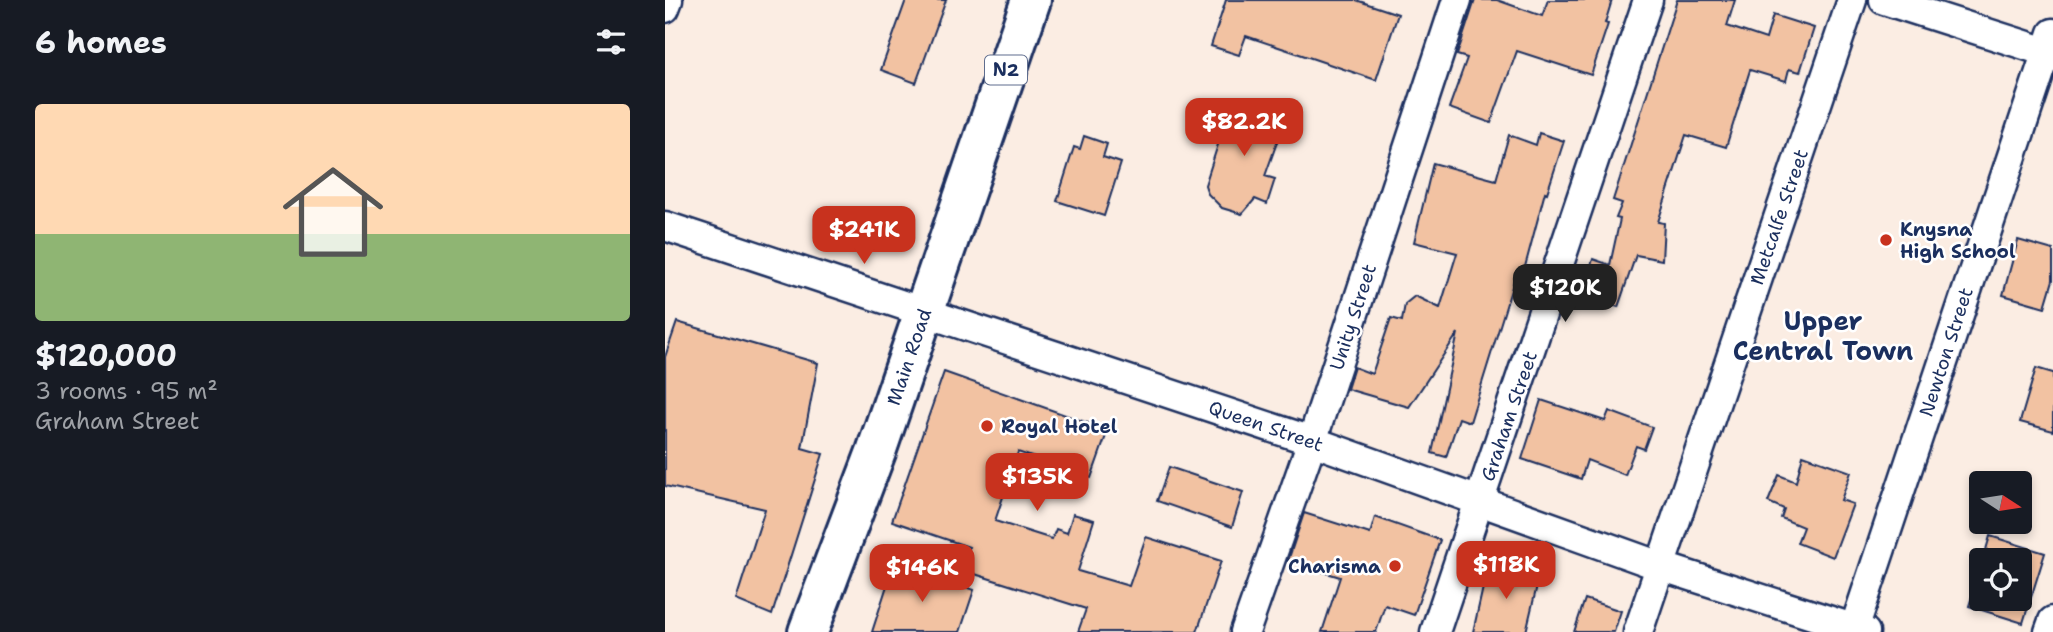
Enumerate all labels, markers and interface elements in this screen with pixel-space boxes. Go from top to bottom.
text: 6 homes [35,22,167,63]
icon: filters [592,23,630,61]
road number: N2 [985,56,1027,84]
pin: $82.2K [1187,99,1301,158]
text: $82.2K [1201,106,1287,136]
street label: Metcalfe Street [1744,146,1814,288]
icon: home [270,149,396,275]
pin: $241K [815,206,913,266]
text: $241K [828,214,900,244]
place label: Knysna High School [1900,217,2016,264]
marker: Knysna High School [1878,232,1894,248]
street label: Unity Street [1324,261,1382,373]
pin: $120K [1516,264,1614,324]
text: $120K [1529,272,1601,302]
street label: Newton Street [1913,284,1979,420]
district label: Upper Central Town [1733,303,1913,368]
street label: Main Road [881,305,937,409]
text: $120,000 [35,335,177,376]
street label: Graham Street [1475,348,1543,484]
text: 3 rooms · 95 m² [35,376,218,406]
street label: Queen Street [1205,395,1327,457]
text: Graham Street [35,406,200,436]
place label: Royal Hotel [1001,414,1118,439]
marker: Royal Hotel [979,418,995,434]
pin: $135K [988,454,1086,513]
text: $135K [1002,461,1073,491]
north arrow [1969,471,2032,534]
map controls [1969,471,2032,611]
pin: $118K [1457,542,1555,601]
pin: $146K [873,544,971,604]
button: locate [1969,548,2032,611]
text: $118K [1472,549,1540,579]
text: $146K [886,552,958,582]
place label: Charisma [1288,554,1381,579]
marker: Charisma [1387,558,1403,574]

